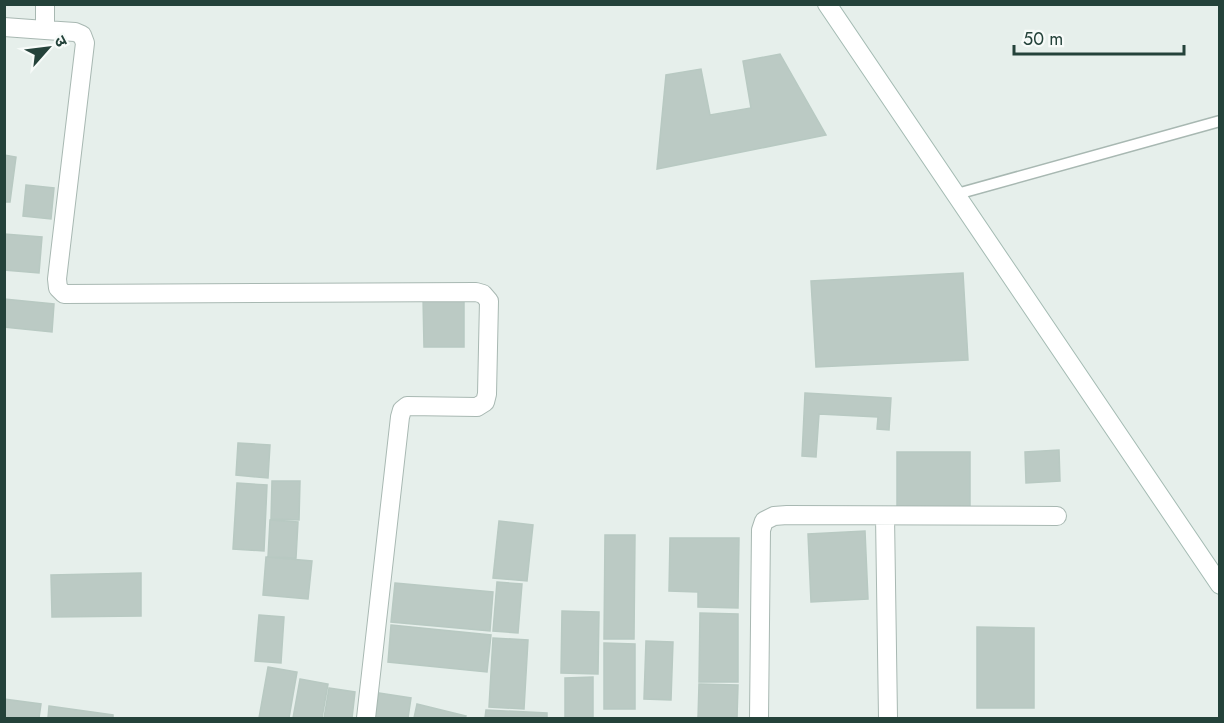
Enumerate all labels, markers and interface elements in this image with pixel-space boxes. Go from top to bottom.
north arrow [18,18,78,78]
scale bar [1014,18,1184,56]
text: 50 m [1023,26,1063,52]
text: उ [48,32,73,51]

